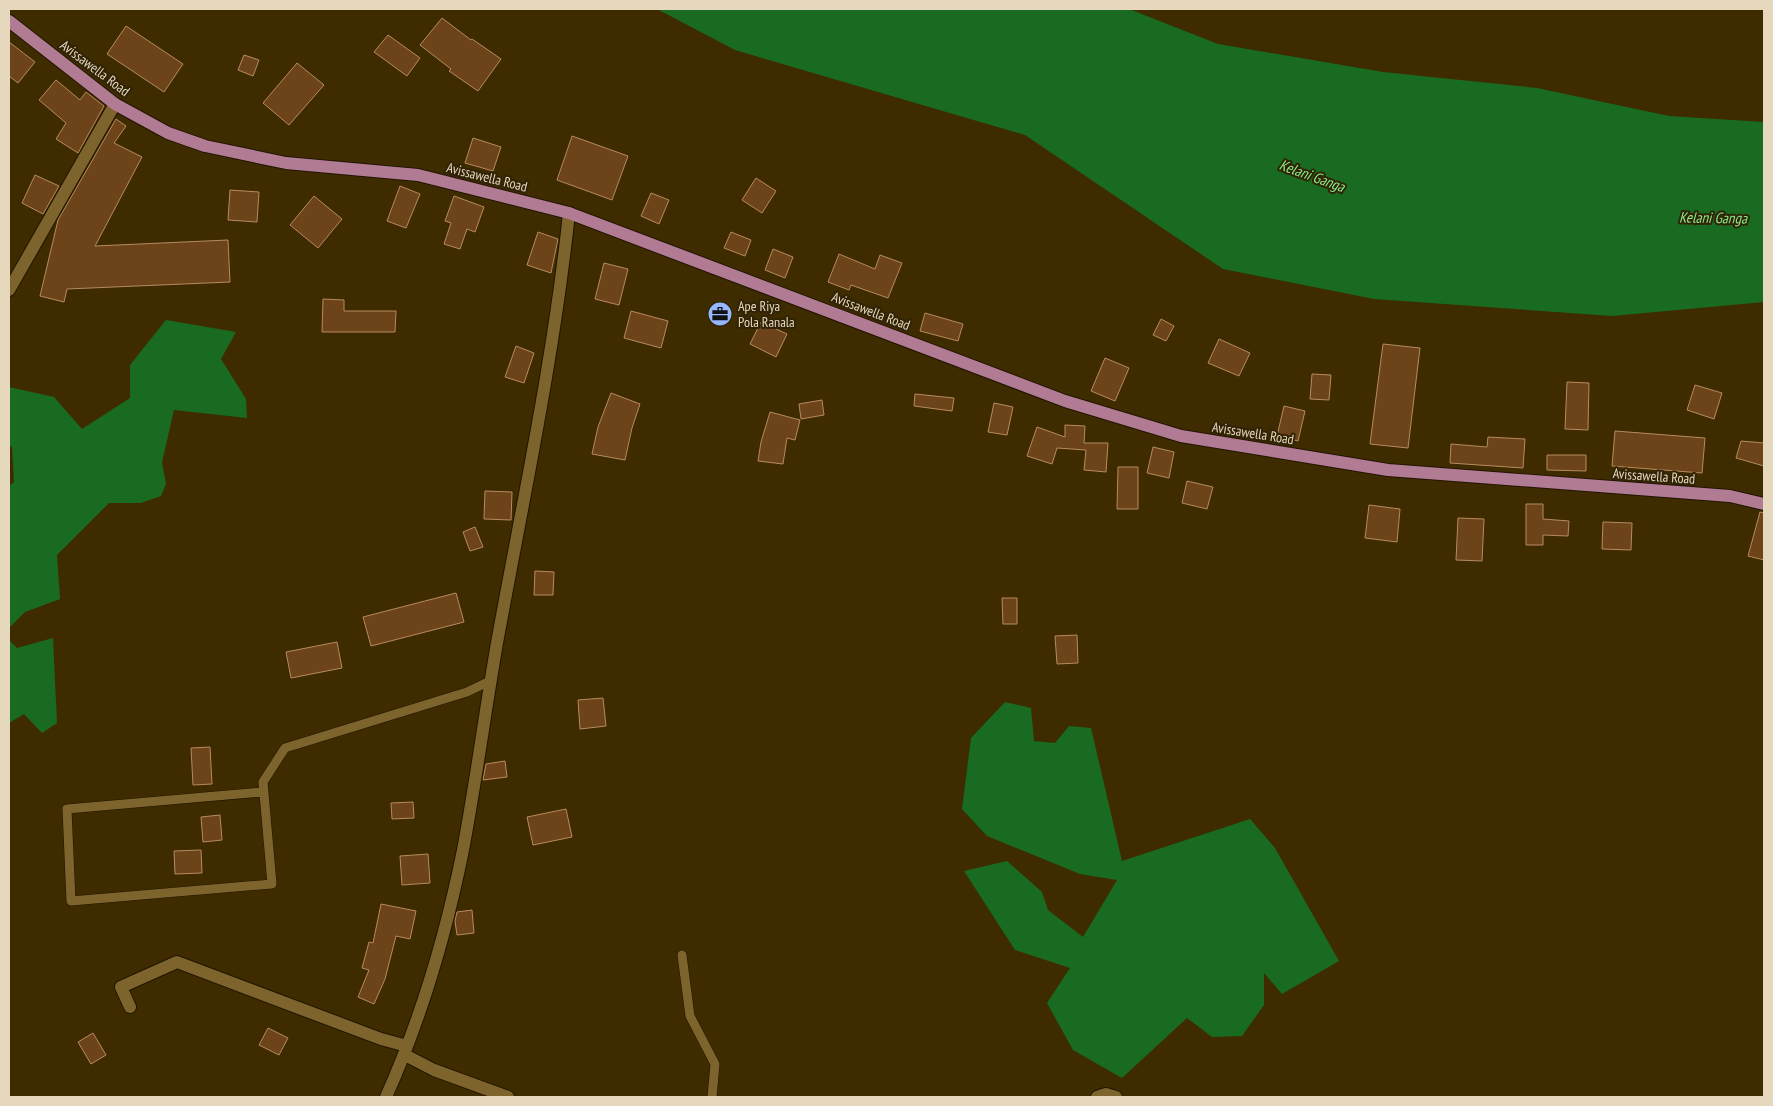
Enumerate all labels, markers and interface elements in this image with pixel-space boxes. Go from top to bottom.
street label: Avissawella Road [57,36,133,100]
water label: Kelani Ganga [1277,155,1348,196]
street label: Avissawella Road [445,158,529,196]
water label: Kelani Ganga [1679,207,1748,228]
street label: Avissawella Road [829,288,913,334]
place label: Ape Riya Pola Ranala [738,297,795,331]
office icon: Ape Riya Pola Ranala [707,301,733,327]
street label: Avissawella Road [1211,418,1295,448]
street label: Avissawella Road [1612,464,1696,488]

